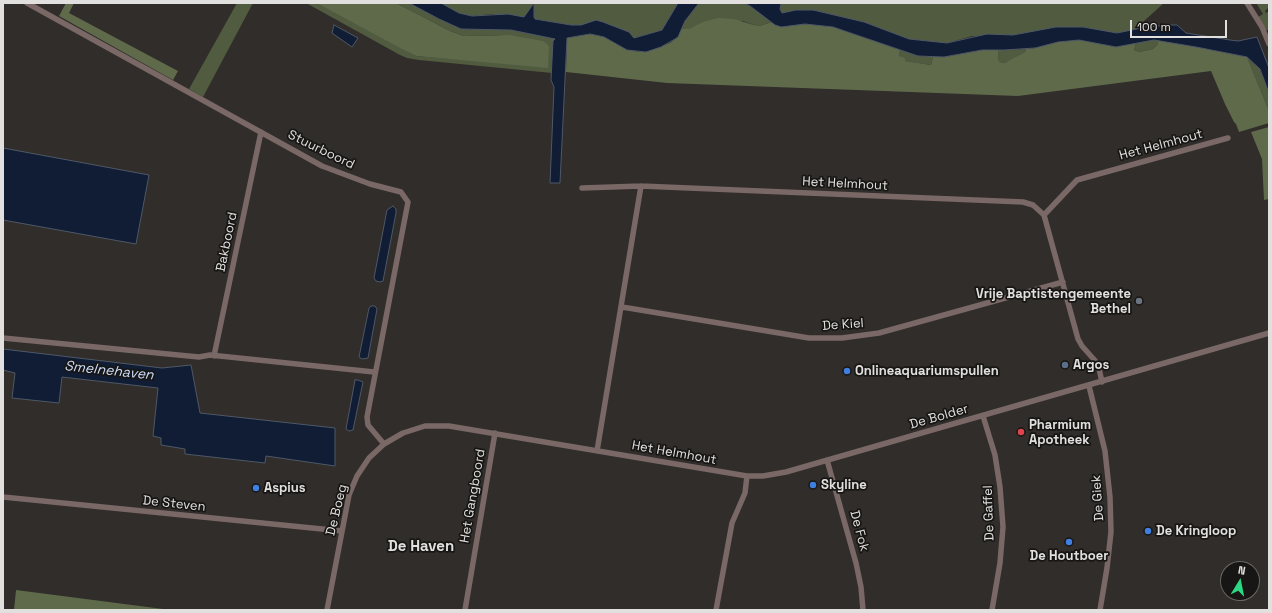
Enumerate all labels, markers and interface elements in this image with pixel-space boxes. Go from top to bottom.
scale bar [1132,12,1229,38]
text: 100 m [1137,19,1171,35]
street label: Het Helmhout [1118,126,1204,164]
street label: Stuurboord [285,127,357,173]
street label: Het Helmhout [802,174,888,194]
street label: Bakboord [213,211,241,273]
place label: Vrije Baptistengemeente Bethel [976,286,1131,317]
marker: Vrije Baptistengemeente Bethel [1134,296,1144,306]
street label: De Kiel [822,316,864,334]
place label: Argos [1073,357,1109,373]
water label: Smelnehaven [64,358,154,384]
marker: Argos [1060,360,1070,370]
place label: Onlineaquariumspullen [855,363,999,379]
marker: Onlineaquariumspullen [842,366,852,376]
street label: De Bolder [908,401,970,433]
place label: Pharmium Apotheek [1029,417,1091,448]
marker: Pharmium Apotheek [1016,427,1026,437]
street label: Het Helmhout [630,438,718,468]
street label: Het Gangboord [457,448,489,544]
street label: De Giek [1089,474,1107,522]
place label: Skyline [821,477,867,493]
place label: Aspius [264,480,306,496]
marker: Skyline [808,480,818,490]
marker: Aspius [251,483,261,493]
street label: De Boeg [323,483,351,537]
street label: De Gaffel [980,485,998,541]
street label: De Steven [142,493,206,515]
street label: De Fok [846,509,872,553]
place label: De Kringloop [1156,523,1236,539]
marker: De Kringloop [1143,526,1153,536]
marker: De Houtboer [1064,537,1074,547]
district label: De Haven [388,538,454,556]
place label: De Houtboer [1030,548,1108,564]
north arrow [1220,561,1260,601]
text: N [1237,563,1247,578]

